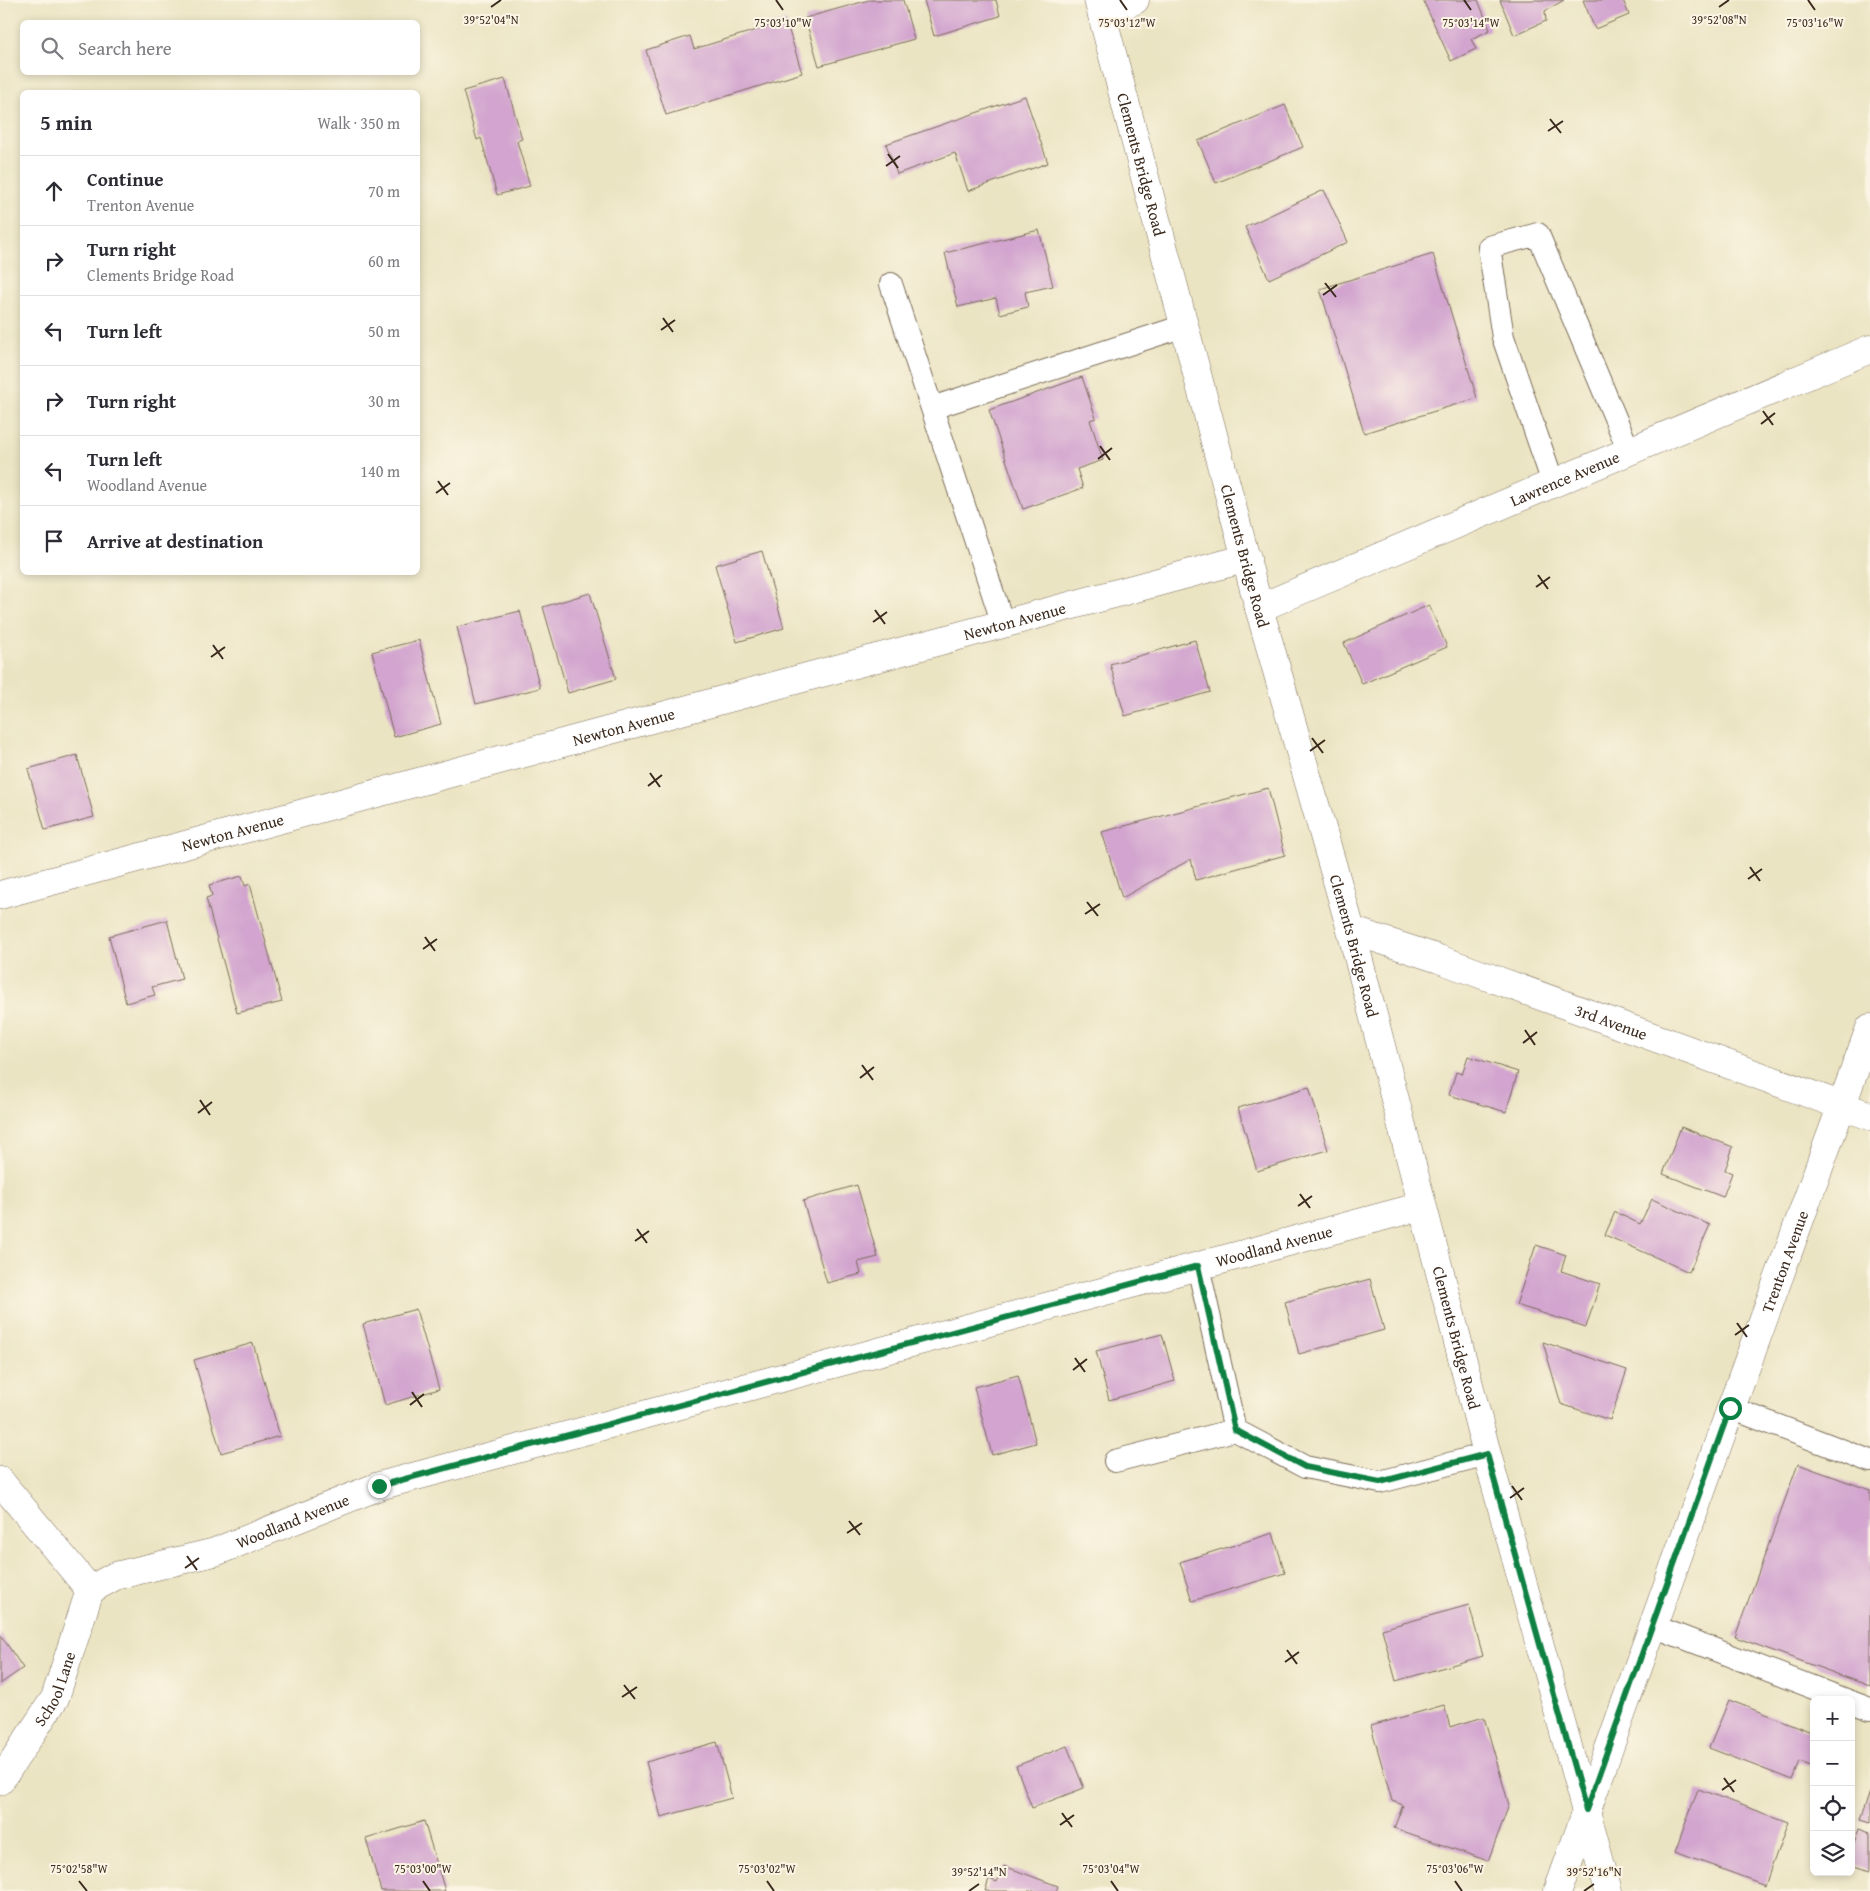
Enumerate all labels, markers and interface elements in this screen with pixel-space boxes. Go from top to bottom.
text: 39°52'04"N [463,11,519,28]
text: 39°52'08"N [1691,11,1747,28]
text: 75°03'10"W [754,14,813,31]
text: 75°03'12"W [1098,14,1157,31]
text: 75°03'14"W [1442,14,1501,31]
text: 75°03'16"W [1786,14,1845,31]
search box [20,20,420,75]
icon: search [38,34,66,62]
text: Search here [78,34,172,62]
street label: Clements Bridge Road [1111,90,1172,239]
text: 5 min [40,107,92,138]
text: Walk · 350 m [317,111,400,135]
text: Continue [87,165,164,193]
icon: ahead [40,177,68,205]
text: 70 m [368,179,400,203]
text: Trenton Avenue [87,193,194,217]
text: Turn right [87,235,176,263]
icon: right [40,247,68,275]
text: 60 m [368,249,400,273]
text: Clements Bridge Road [87,263,234,287]
icon: left [40,317,68,345]
text: Turn left [87,317,162,345]
text: 50 m [368,319,400,343]
icon: right [40,387,68,415]
text: Turn right [87,387,176,415]
text: 30 m [368,389,400,413]
text: Turn left [87,445,162,473]
street label: Lawrence Avenue [1506,445,1623,512]
icon: left [40,457,68,485]
text: 140 m [360,459,400,483]
text: Woodland Avenue [87,473,207,497]
street label: Clements Bridge Road [1215,482,1276,631]
icon: arrive [40,527,68,555]
text: Arrive at destination [87,527,263,555]
street label: Newton Avenue [961,596,1068,646]
street label: Newton Avenue [570,701,677,752]
street label: Newton Avenue [179,807,286,857]
street label: Clements Bridge Road [1324,872,1385,1020]
street label: 3rd Avenue [1572,998,1651,1046]
street label: Trenton Avenue [1755,1207,1814,1316]
street label: Woodland Avenue [1213,1219,1335,1273]
street label: Clements Bridge Road [1427,1263,1487,1412]
route start [1719,1397,1742,1420]
route end [368,1475,391,1498]
street label: Woodland Avenue [232,1487,353,1554]
street label: School Lane [28,1648,81,1731]
map controls [1810,1696,1855,1876]
button: + [1810,1696,1855,1741]
button: − [1810,1741,1855,1786]
button: locate [1810,1786,1855,1831]
button: layers [1810,1831,1855,1876]
text: 75°02'58"W [50,1860,109,1877]
text: 75°03'00"W [394,1860,453,1877]
text: 75°03'02"W [738,1860,797,1877]
text: 75°03'04"W [1082,1860,1141,1877]
text: 75°03'06"W [1426,1860,1485,1877]
text: 39°52'14"N [951,1863,1007,1880]
text: 39°52'16"N [1566,1863,1622,1880]

